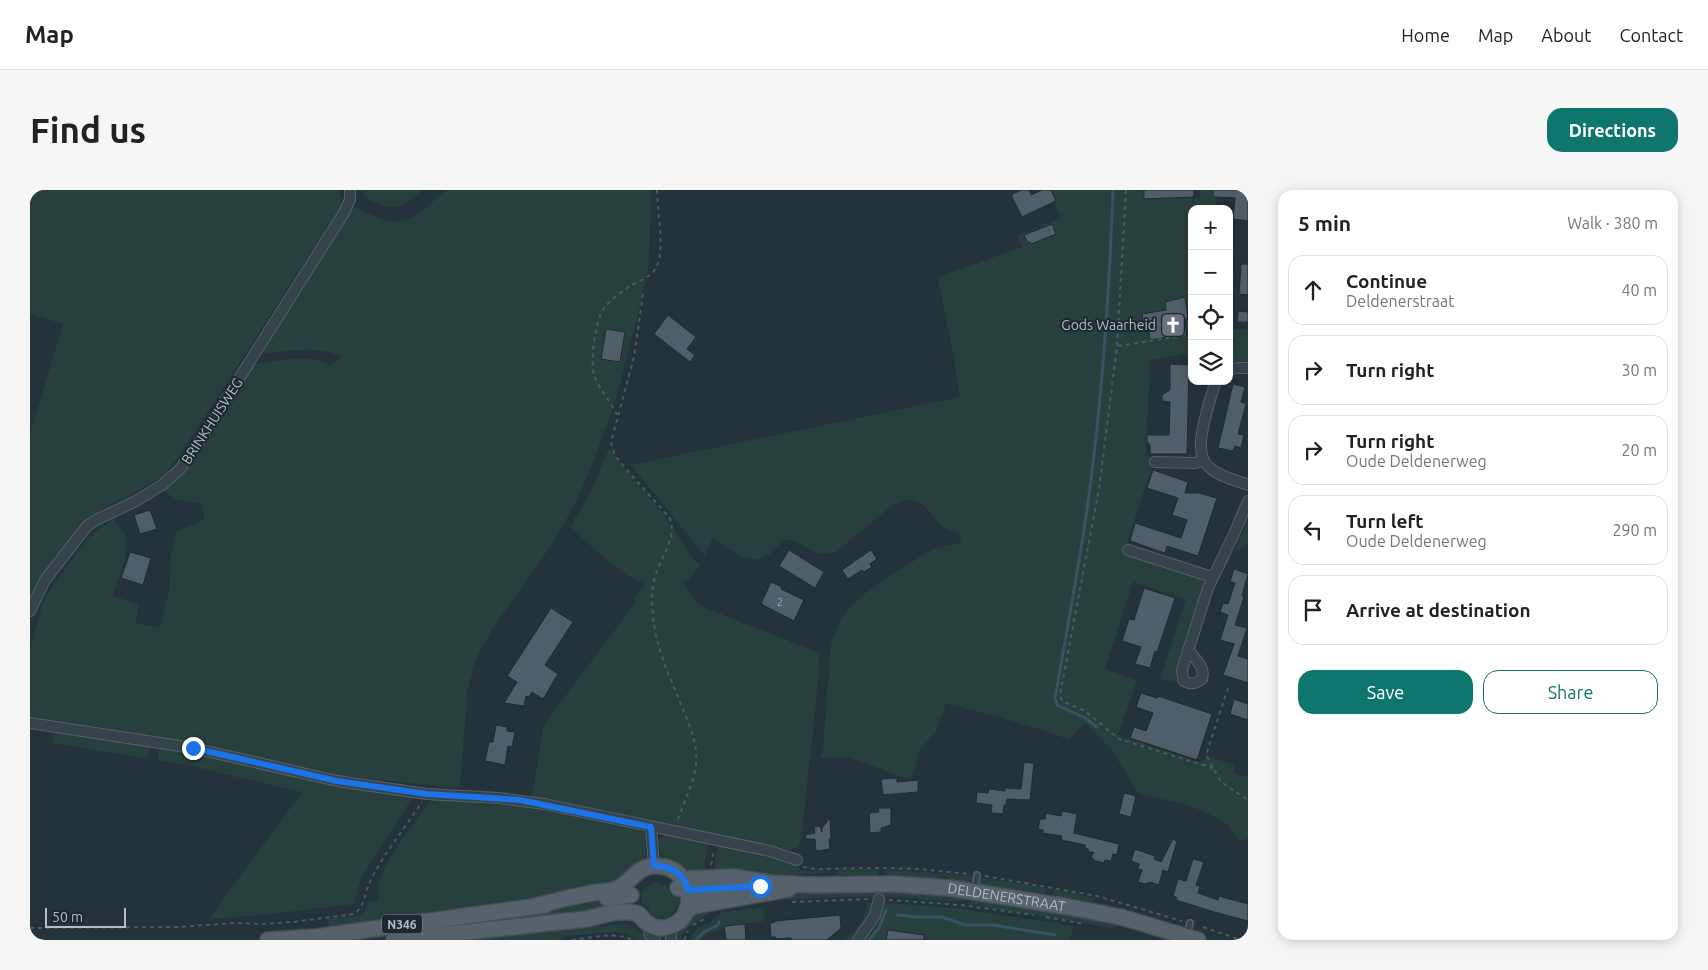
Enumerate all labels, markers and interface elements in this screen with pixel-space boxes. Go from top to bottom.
text: Map [25,21,74,48]
text: Home [1401,25,1450,45]
text: Map [1478,25,1513,45]
text: About [1541,25,1591,45]
text: Contact [1619,25,1683,45]
button: Directions [1547,108,1678,152]
text: Find us [30,110,146,150]
map controls [1188,205,1233,385]
button: + [1188,205,1233,250]
text: 5 min [1298,211,1351,235]
text: Walk · 380 m [1567,214,1658,232]
button: − [1188,250,1233,295]
text: Continue [1346,270,1427,292]
icon: ahead [1299,276,1327,304]
text: 40 m [1621,281,1657,299]
text: Deldenerstraat [1346,292,1455,310]
button: locate [1188,295,1233,340]
church icon: Gods Waarheid [1160,312,1186,338]
place label: Gods Waarheid [1061,317,1156,333]
button: layers [1188,340,1233,385]
icon: right [1299,356,1327,384]
text: Turn right [1346,359,1434,381]
text: 30 m [1621,361,1657,379]
street label: BRINKHUISWEG [178,375,246,467]
text: Turn right [1346,430,1434,452]
icon: right [1299,436,1327,464]
text: 20 m [1621,441,1657,459]
text: Oude Deldenerweg [1346,452,1487,470]
text: Turn left [1346,510,1424,532]
icon: left [1299,516,1327,544]
text: 290 m [1612,521,1657,539]
text: Oude Deldenerweg [1346,532,1487,550]
house number: 2 [777,596,783,608]
icon: arrive [1299,596,1327,624]
text: Arrive at destination [1346,599,1531,621]
button: Save [1298,670,1473,714]
button: Share [1483,670,1658,714]
route end [182,737,205,760]
route start [749,875,772,898]
street label: DELDENERSTRAAT [946,880,1067,914]
scale bar [45,905,126,928]
text: 50 m [52,909,83,925]
road number: N346 [382,914,422,934]

